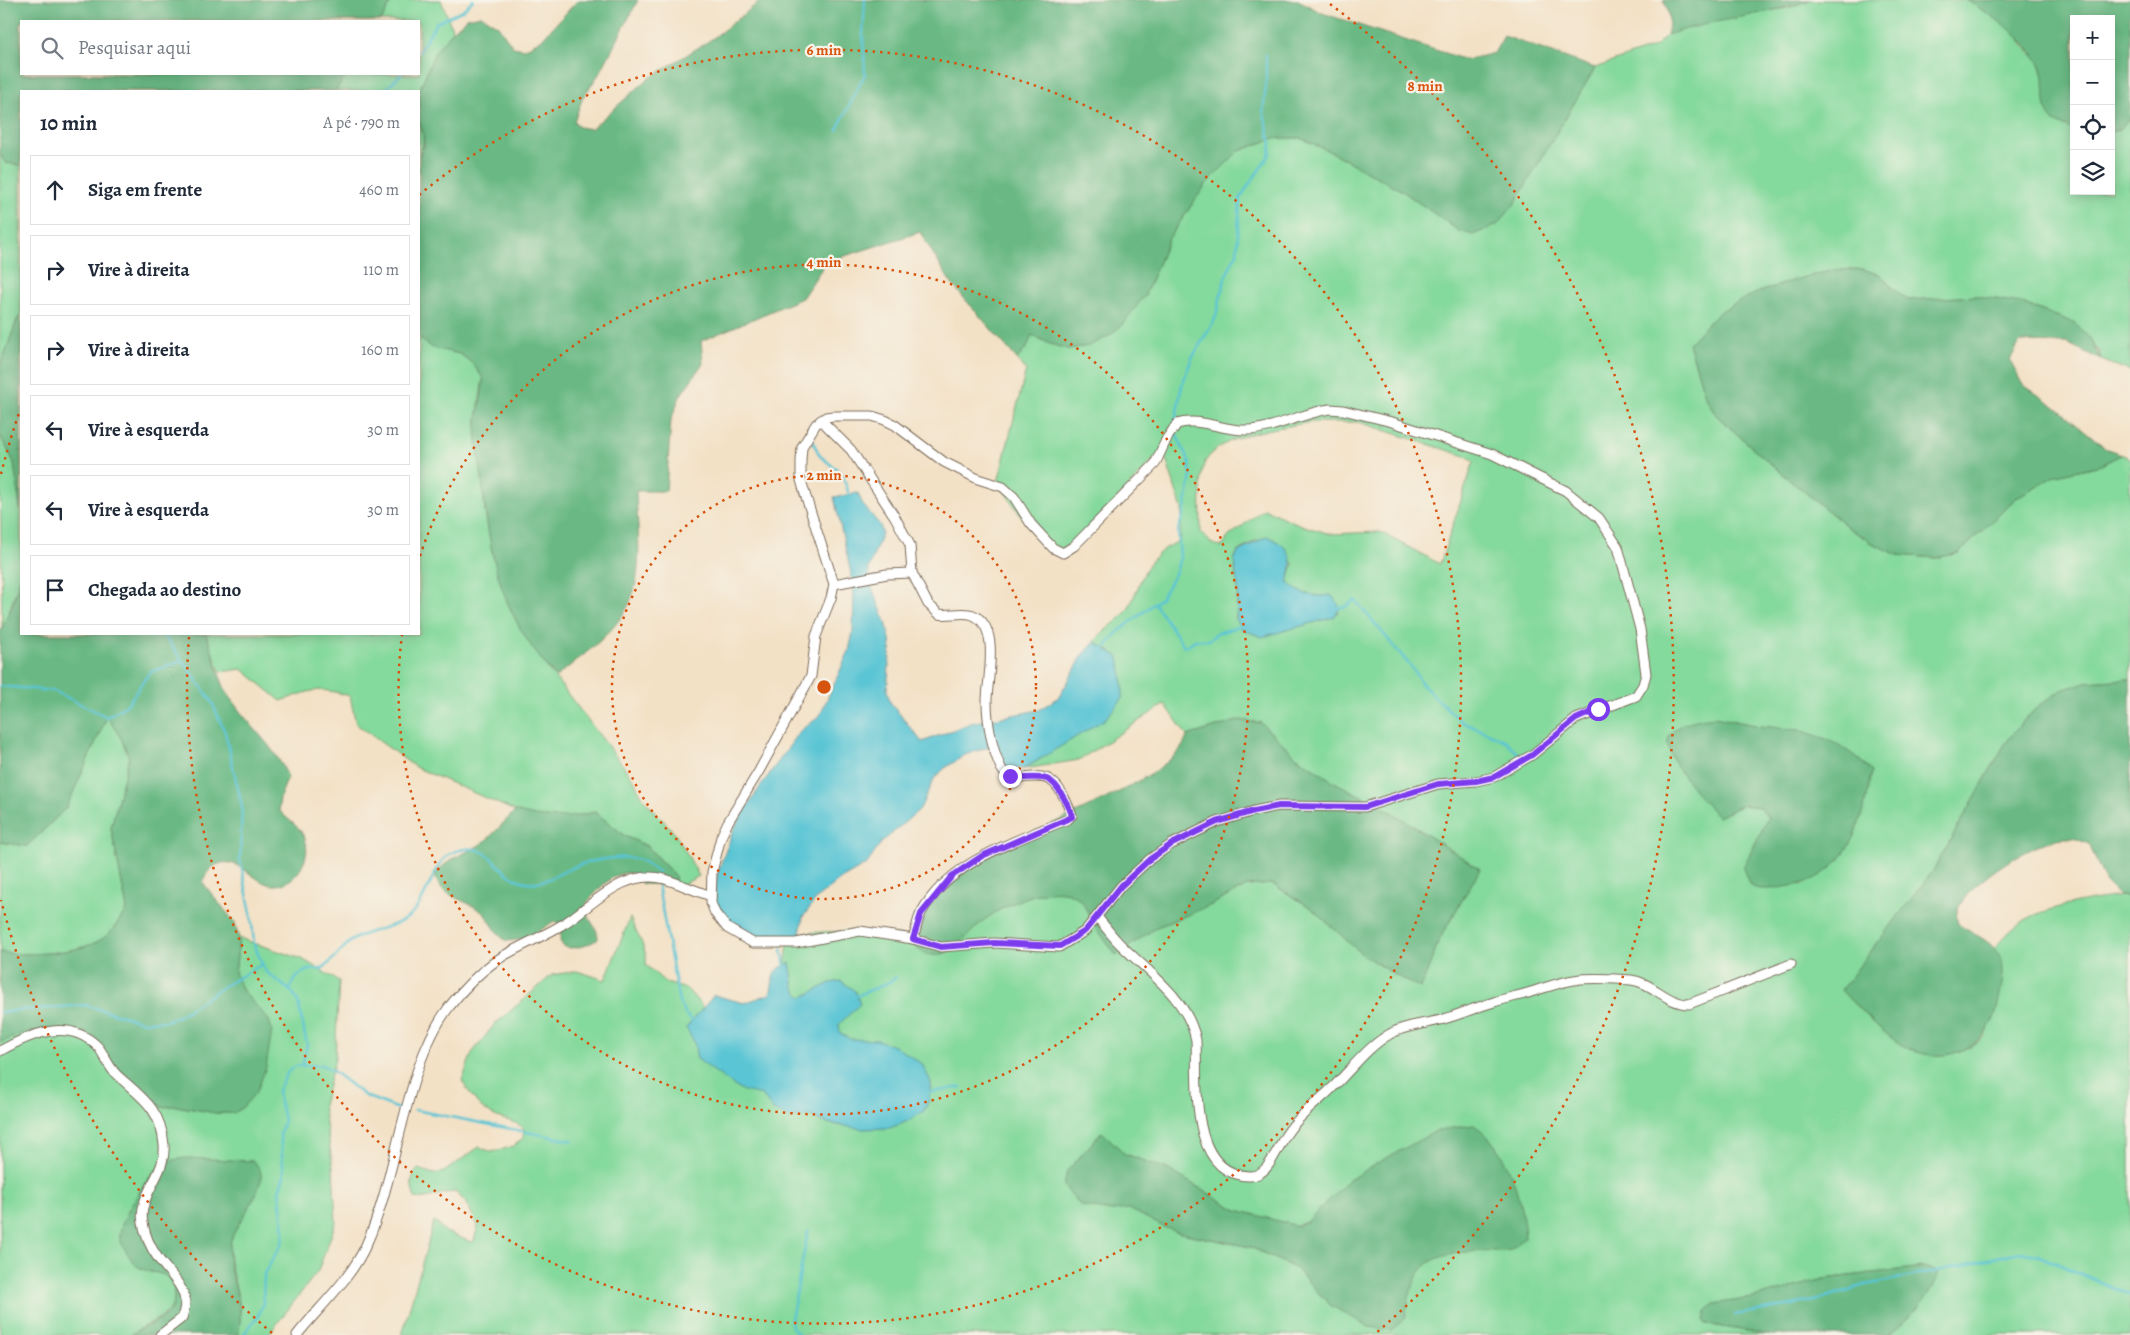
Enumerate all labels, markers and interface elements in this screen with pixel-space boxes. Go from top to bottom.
map controls [2070,15,2115,195]
button: + [2070,15,2115,60]
search box [20,20,420,75]
icon: search [38,34,66,62]
text: Pesquisar aqui [78,35,191,61]
text: 6 min [807,40,842,60]
button: − [2070,60,2115,105]
text: 8 min [1407,76,1443,96]
button: locate [2070,105,2115,150]
text: 10 min [40,109,97,137]
text: A pé · 790 m [323,112,400,134]
button: layers [2070,150,2115,195]
icon: ahead [41,176,69,204]
text: Siga em frente [88,177,202,203]
text: 460 m [359,179,399,201]
text: 4 min [806,252,842,272]
icon: right [41,256,69,284]
text: Vire à direita [88,257,190,283]
text: 110 m [363,259,399,281]
icon: right [41,336,69,364]
text: Vire à direita [88,337,190,363]
text: 160 m [361,339,399,361]
icon: left [41,416,69,444]
text: Vire à esquerda [88,417,209,443]
text: 30 m [367,419,399,441]
text: 2 min [806,465,842,485]
icon: left [41,496,69,524]
text: Vire à esquerda [88,497,209,523]
text: 30 m [367,499,399,521]
icon: arrive [41,576,69,604]
text: Chegada ao destino [88,577,241,603]
centre of rings [815,678,833,696]
route start [1587,698,1610,721]
route end [999,765,1022,788]

